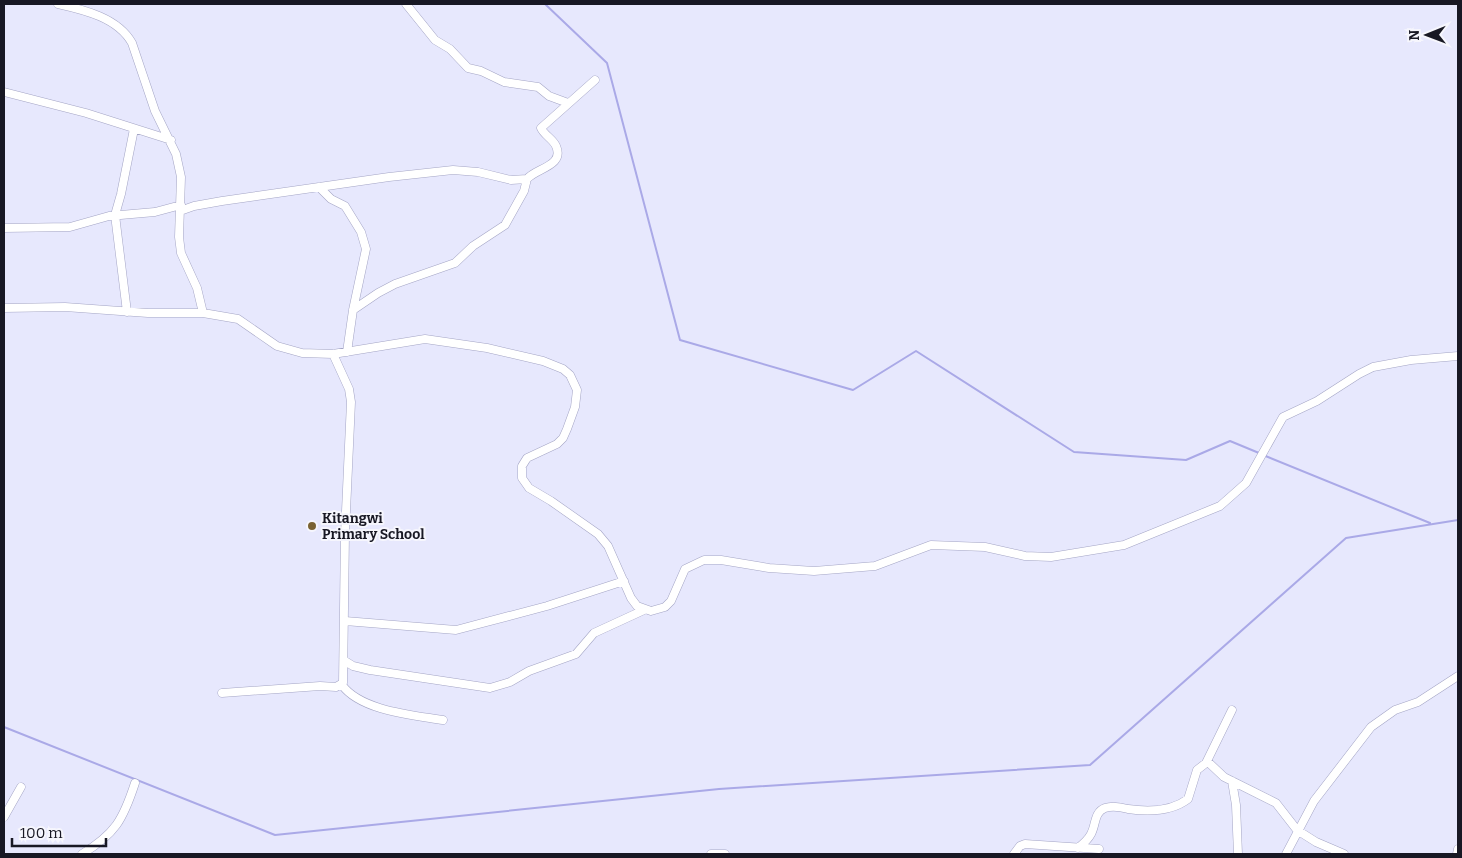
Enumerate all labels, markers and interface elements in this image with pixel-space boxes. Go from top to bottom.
north arrow [1402,10,1452,60]
text: N [1406,29,1423,41]
place label: Kitangwi Primary School [322,510,425,543]
marker: Kitangwi Primary School [306,520,318,532]
scale bar [12,816,106,848]
text: 100 m [20,824,63,842]

